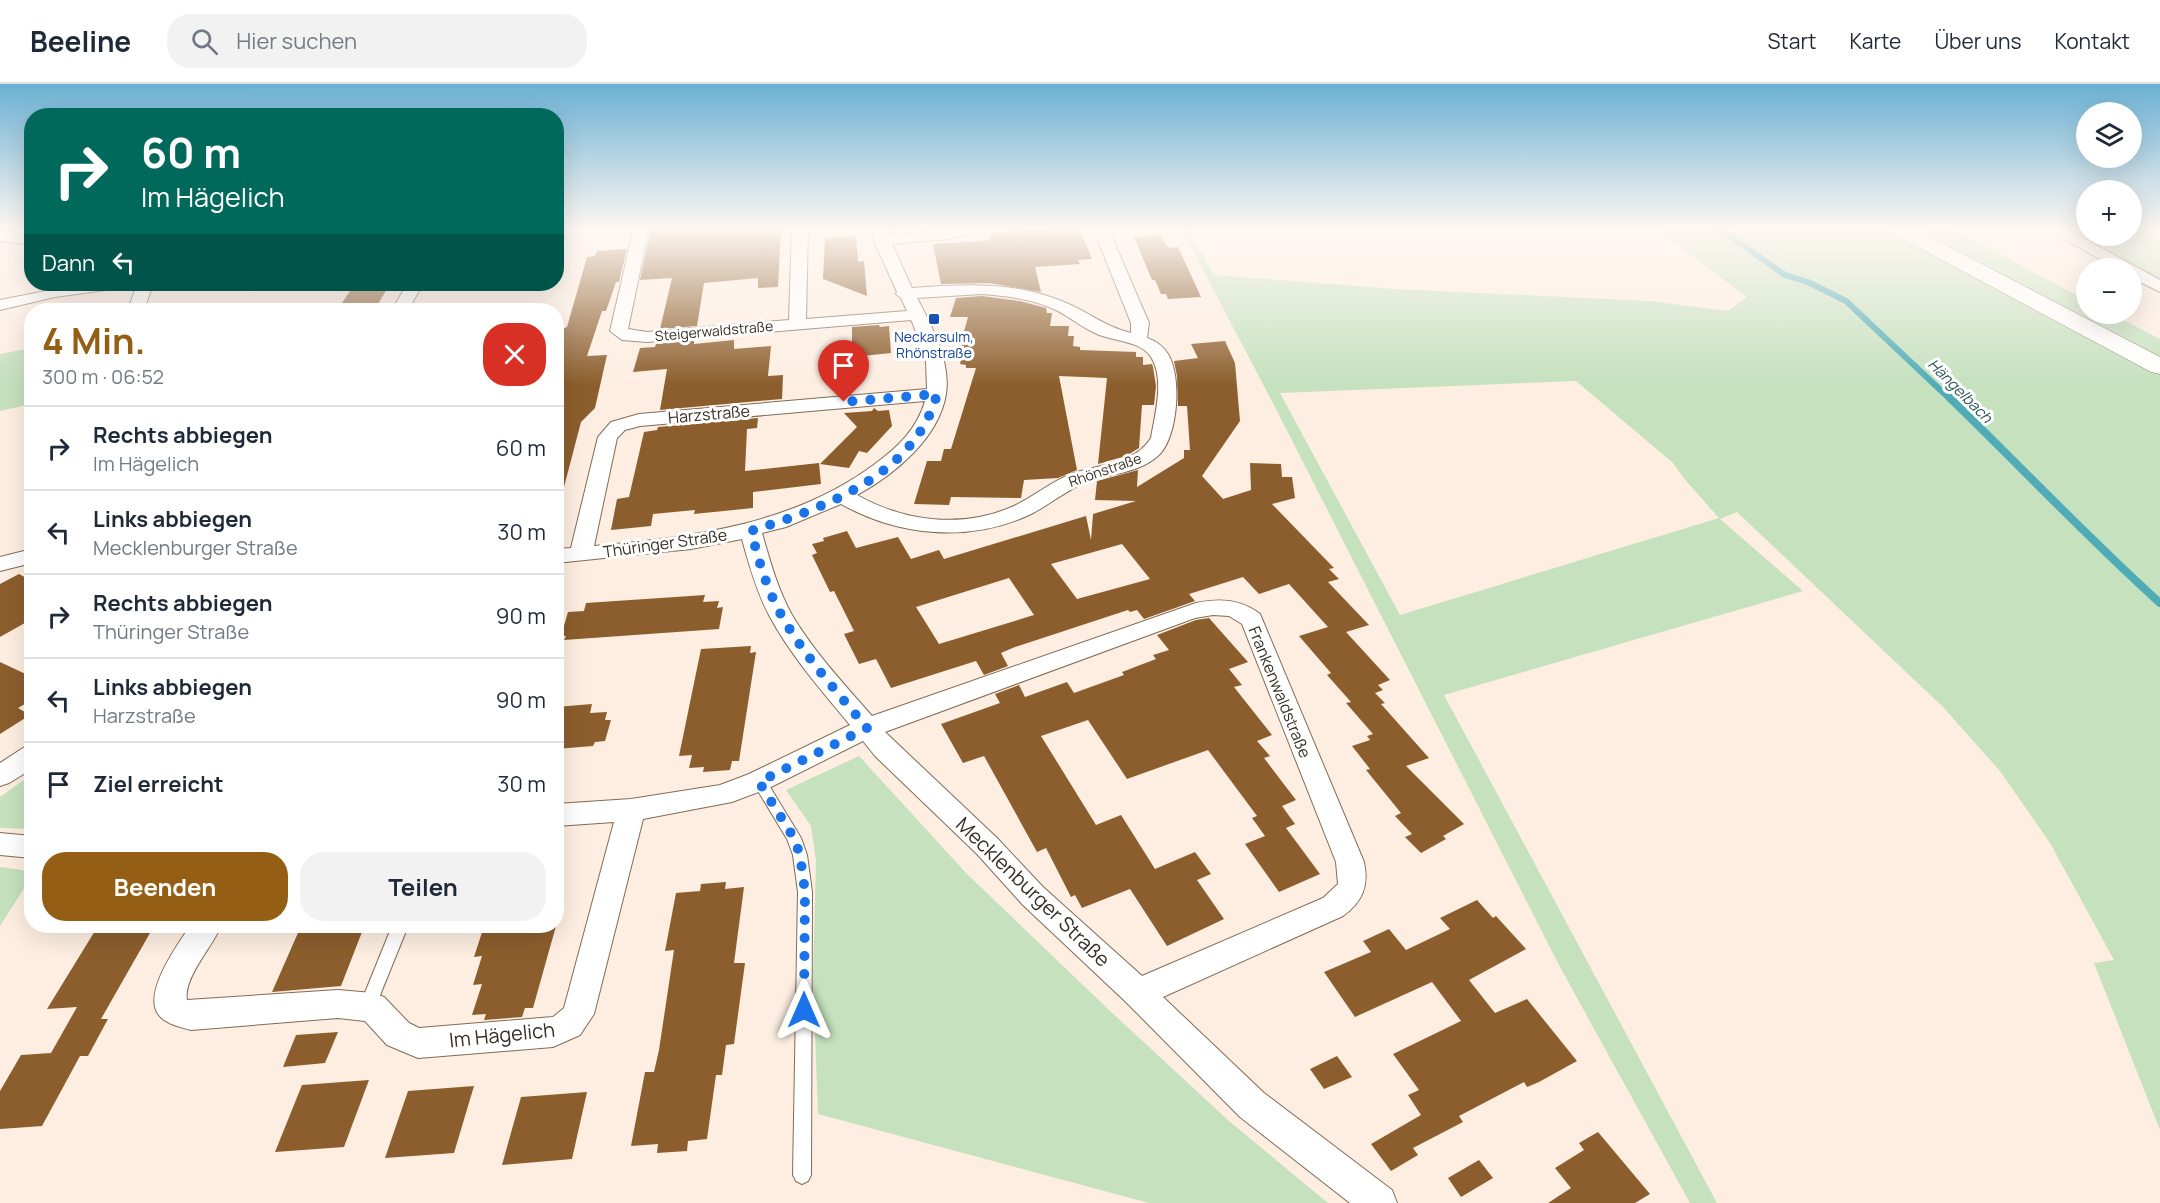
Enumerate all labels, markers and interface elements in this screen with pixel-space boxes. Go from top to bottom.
search box [167,14,587,68]
text: Beeline [30,22,131,60]
icon: search [188,25,221,58]
text: Hier suchen [236,26,357,56]
text: Start [1767,27,1816,55]
text: Karte [1849,27,1901,55]
text: Über uns [1934,27,2022,55]
text: Kontakt [2055,27,2130,55]
map controls [2076,102,2142,324]
button: layers [2076,102,2142,168]
text: 60 m [141,123,241,181]
icon: right [42,132,120,210]
text: Im Hägelich [141,178,284,215]
button: + [2076,180,2142,246]
icon: left [107,246,140,279]
text: Dann [42,248,95,278]
button: − [2076,258,2142,324]
marker: Neckarsulm, Rhönstraße [927,312,941,326]
text: 4 Min. [42,316,145,365]
street label: Steigerwaldstraße [654,316,774,345]
button: close [483,323,546,386]
place label: Neckarsulm, Rhönstraße [894,327,974,362]
pin [818,340,869,402]
icon: arrive [827,349,860,382]
water label: Hängelbach [1924,354,1998,428]
text: 300 m · 06:52 [42,363,164,390]
street label: Harzstraße [667,399,751,429]
text: Rechts abbiegen [93,420,272,450]
icon: right [42,432,75,465]
text: 60 m [496,433,546,463]
street label: Rhönstraße [1066,448,1144,491]
text: Im Hägelich [93,450,199,477]
text: Links abbiegen [93,504,252,534]
icon: left [42,516,75,549]
text: 30 m [497,517,546,547]
street label: Thüringer Straße [602,523,728,563]
text: Mecklenburger Straße [93,534,298,561]
text: Rechts abbiegen [93,588,272,618]
icon: right [42,600,75,633]
text: 90 m [496,601,546,631]
text: Thüringer Straße [93,618,249,645]
street label: Frankenwaldstraße [1244,623,1316,761]
text: Links abbiegen [93,672,252,702]
icon: left [42,684,75,717]
text: 90 m [496,685,546,715]
text: Harzstraße [93,702,196,729]
icon: arrive [42,768,75,801]
text: Ziel erreicht [93,769,224,799]
text: 30 m [497,769,546,799]
street label: Mecklenburger Straße [950,811,1116,972]
button: Beenden [42,852,288,921]
button: Teilen [300,852,546,921]
position arrow [772,978,836,1042]
street label: Im Hägelich [448,1016,556,1053]

